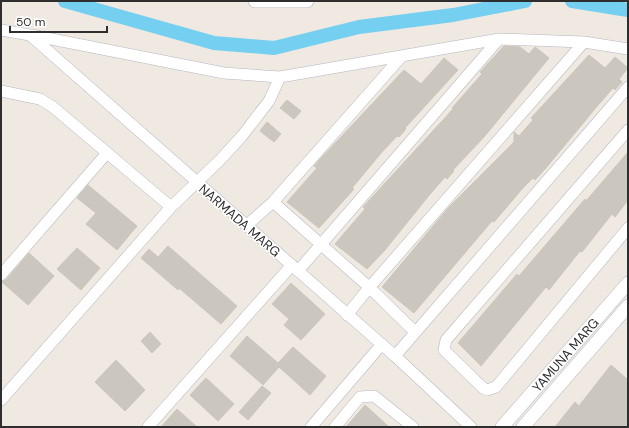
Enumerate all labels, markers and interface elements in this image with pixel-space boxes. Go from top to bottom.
scale bar [10,8,107,34]
text: 50 m [16,14,45,30]
street label: NARMADA MARG [195,180,284,260]
street label: YAMUNA MARG [529,314,603,396]

